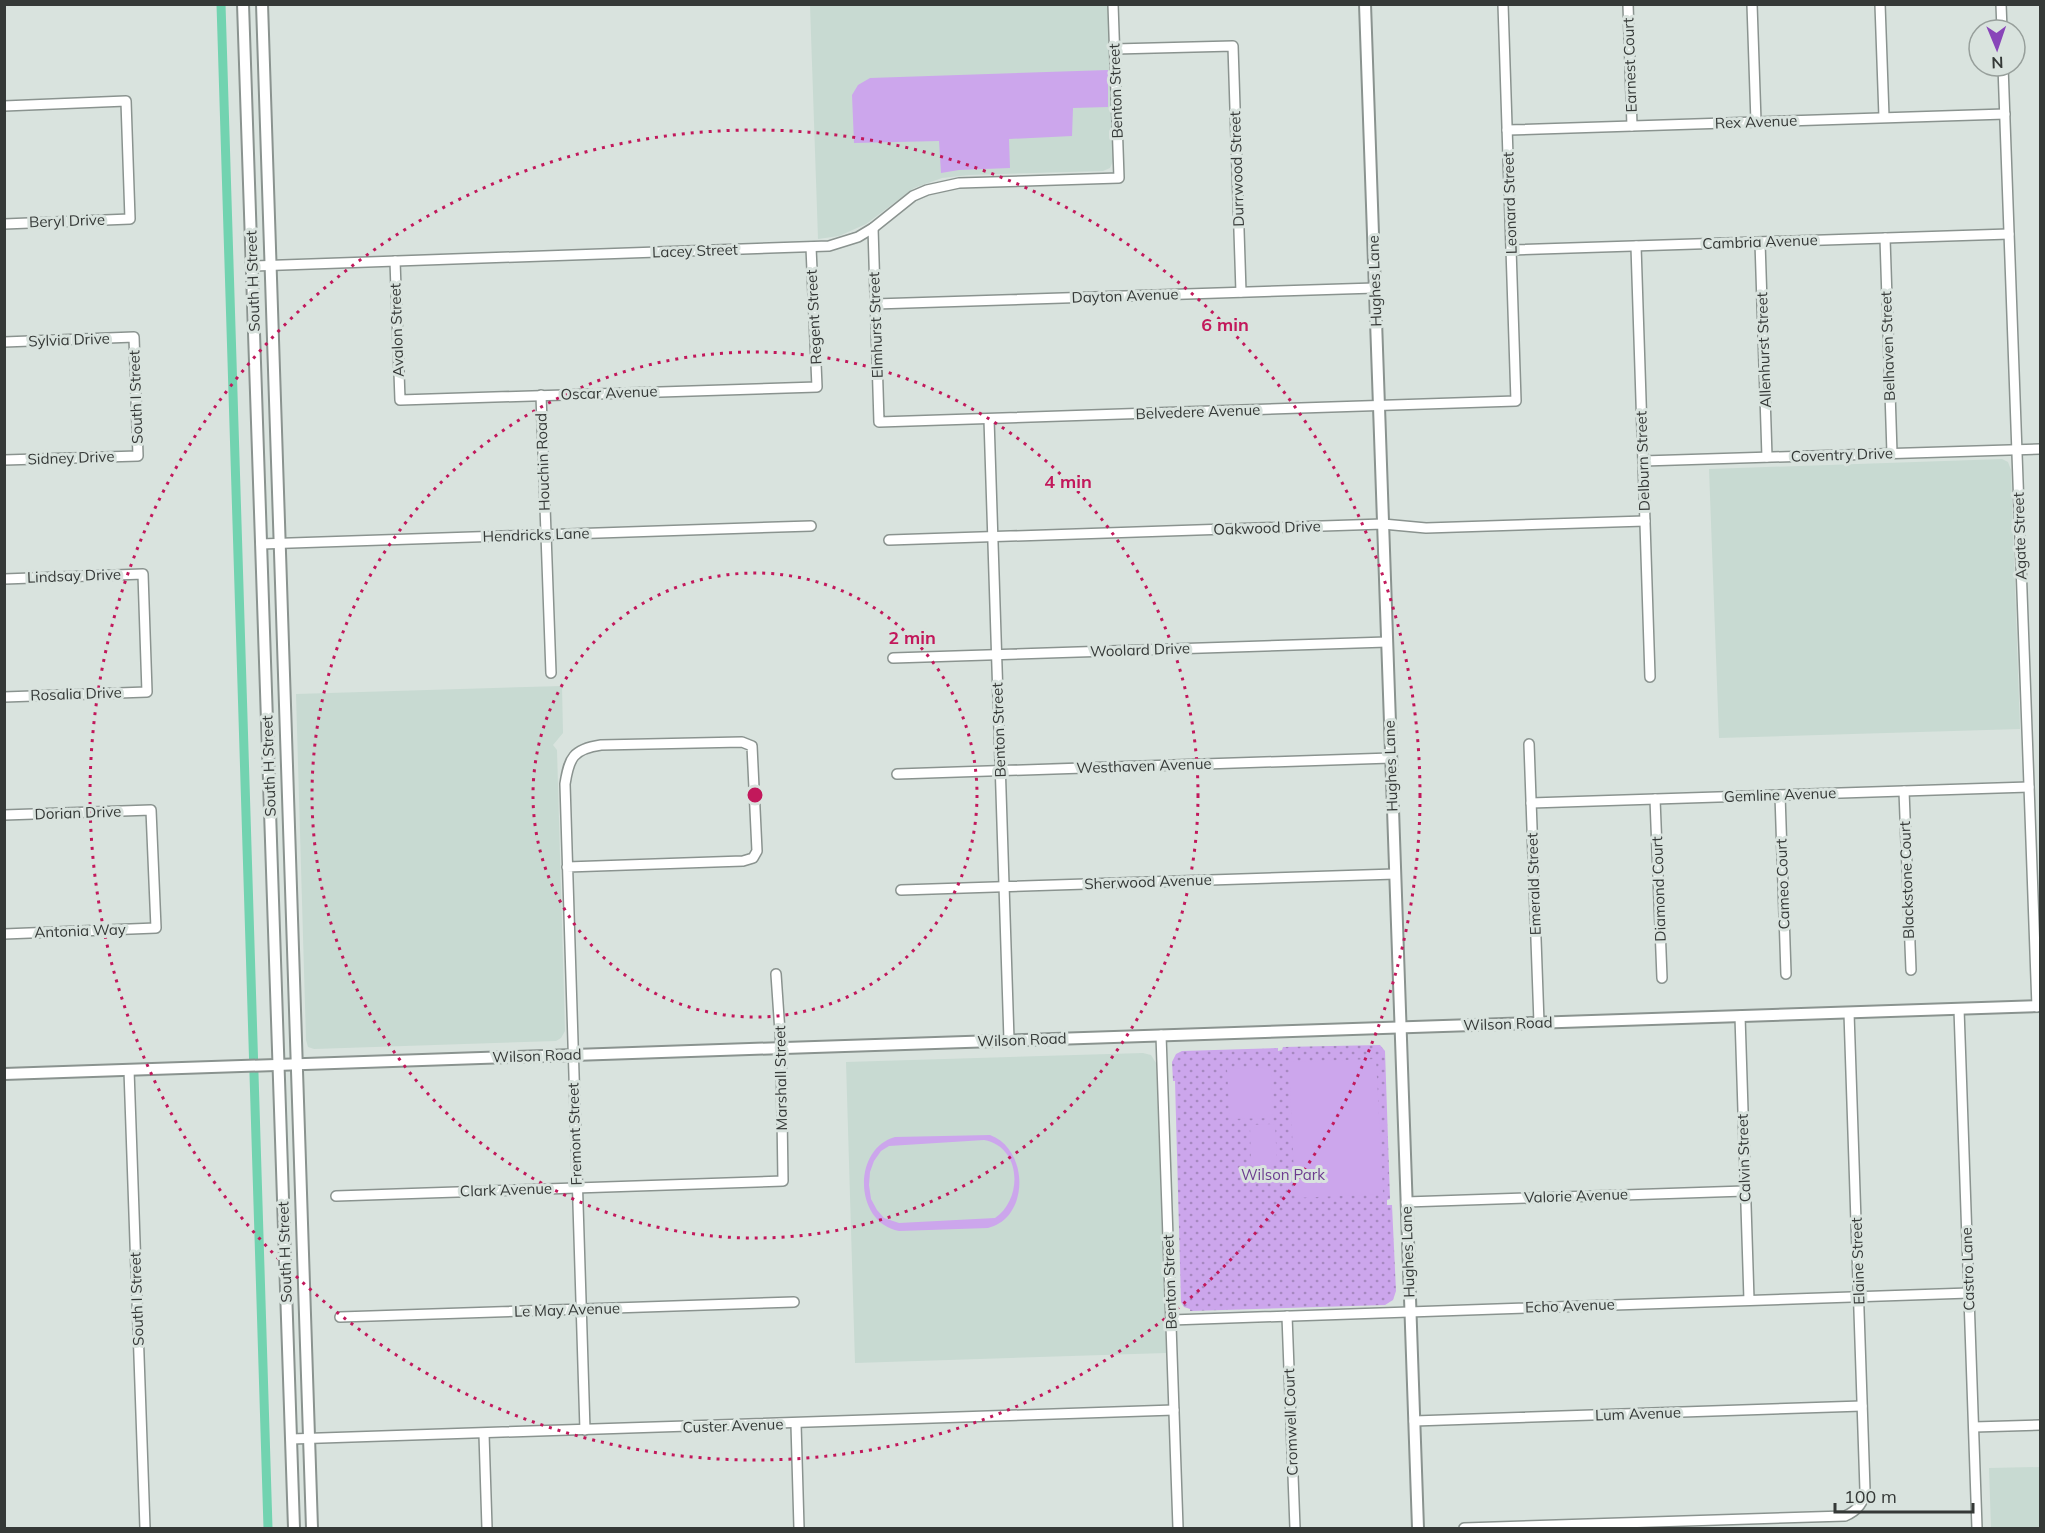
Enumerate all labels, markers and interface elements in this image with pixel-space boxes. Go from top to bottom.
street label: Earnest Court [1618,17,1641,113]
north arrow [1967,18,2027,78]
street label: Benton Street [1104,43,1127,139]
text: N [1991,53,2004,73]
street label: Durrwood Street [1225,111,1248,227]
street label: Rex Avenue [1714,111,1798,132]
street label: Leonard Street [1498,152,1521,255]
street label: Beryl Drive [29,210,105,231]
street label: South H Street [241,230,264,332]
street label: Cambria Avenue [1702,230,1818,253]
street label: Hughes Lane [1363,235,1386,327]
street label: Lacey Street [652,240,738,261]
street label: Regent Street [802,269,825,365]
street label: Elmhurst Street [864,272,887,379]
street label: Avalon Street [385,283,408,377]
street label: Dayton Avenue [1071,284,1179,307]
street label: Belhaven Street [1876,291,1899,401]
street label: Allenhurst Street [1752,292,1775,408]
text: 6 min [1201,313,1249,336]
street label: Sylvia Drive [28,329,110,350]
street label: South I Street [124,350,147,444]
street label: Oscar Avenue [560,381,658,404]
street label: Belvedere Avenue [1135,400,1261,423]
street label: Delburn Street [1631,411,1654,511]
street label: Houchin Road [531,413,554,511]
street label: Coventry Drive [1791,443,1893,466]
street label: Sidney Drive [27,446,115,469]
text: 4 min [1044,470,1092,493]
street label: Agate Street [2008,492,2031,580]
street label: Oakwood Drive [1213,516,1321,539]
street label: Hendricks Lane [482,523,590,546]
street label: Lindsay Drive [27,564,121,587]
text: 2 min [888,626,936,649]
street label: Woolard Drive [1090,638,1190,661]
street label: Rosalia Drive [30,682,122,705]
street label: Benton Street [987,682,1010,778]
street label: South H Street [257,715,280,817]
street label: Hughes Lane [1379,720,1402,812]
street label: Westhaven Avenue [1076,754,1212,777]
street label: Gemline Avenue [1723,783,1837,806]
centre of rings [745,785,765,805]
street label: Dorian Drive [34,801,122,824]
street label: Blackstone Court [1895,821,1918,939]
street label: Emerald Street [1522,832,1545,936]
street label: Diamond Court [1647,836,1670,942]
street label: Cameo Court [1771,838,1794,930]
street label: Sherwood Avenue [1084,870,1212,893]
street label: Antonia Way [34,919,126,942]
street label: Wilson Road [1463,1012,1553,1035]
street label: Marshall Street [770,1025,791,1131]
street label: Wilson Road [977,1028,1067,1051]
street label: Wilson Road [492,1044,582,1067]
street label: Fremont Street [563,1082,586,1186]
street label: Calvin Street [1732,1114,1755,1202]
park label: Wilson Park [1241,1165,1325,1184]
street label: Clark Avenue [460,1178,552,1201]
street label: Valorie Avenue [1524,1184,1628,1207]
street label: South H Street [273,1201,296,1303]
street label: Hughes Lane [1396,1206,1419,1298]
street label: Elaine Street [1846,1217,1869,1305]
street label: Castro Lane [1957,1227,1978,1311]
street label: Benton Street [1158,1234,1181,1330]
street label: South I Street [125,1252,148,1346]
street label: Echo Avenue [1525,1294,1615,1317]
street label: Le May Avenue [514,1298,620,1321]
street label: Cromwell Court [1279,1368,1302,1476]
street label: Lum Avenue [1595,1403,1681,1424]
street label: Custer Avenue [682,1414,784,1437]
scale bar [1835,1476,1973,1514]
text: 100 m [1844,1485,1897,1508]

